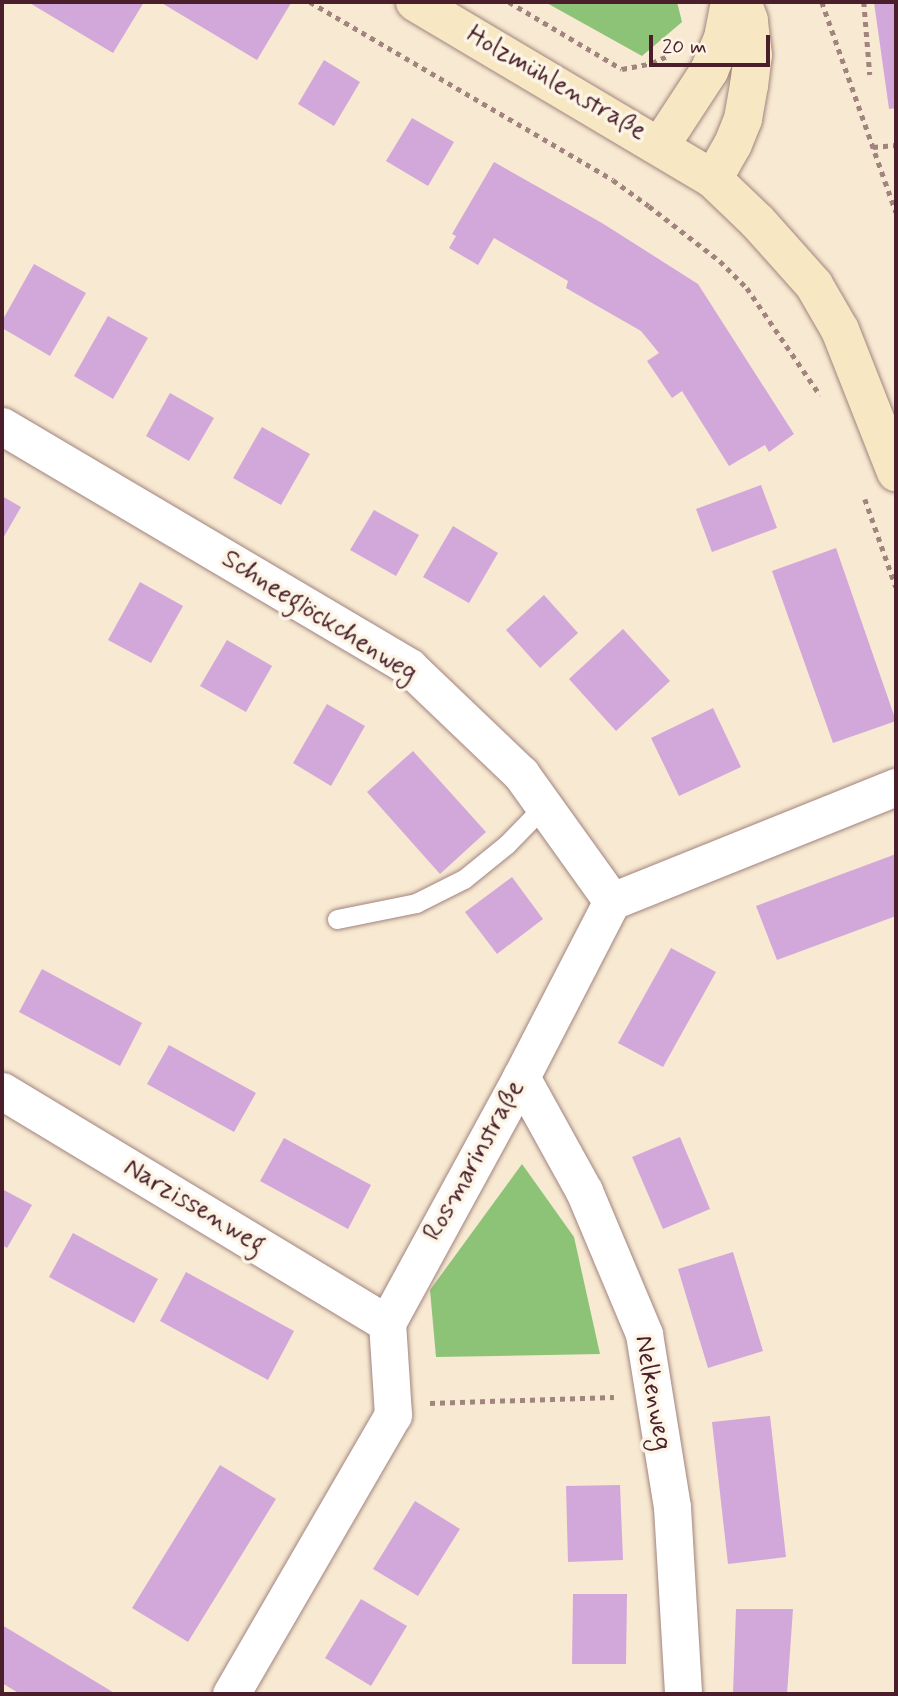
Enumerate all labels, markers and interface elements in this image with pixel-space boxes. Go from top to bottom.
street label: Holzmühlenstraße [461,20,651,148]
scale bar [653,21,774,65]
text: 20 m [662,33,707,61]
street label: Schneeglöckchenweg [215,544,423,690]
street label: Rosmarinstraße [418,1075,532,1247]
street label: Narzissenweg [118,1153,270,1261]
street label: Nelkenweg [627,1333,677,1453]

